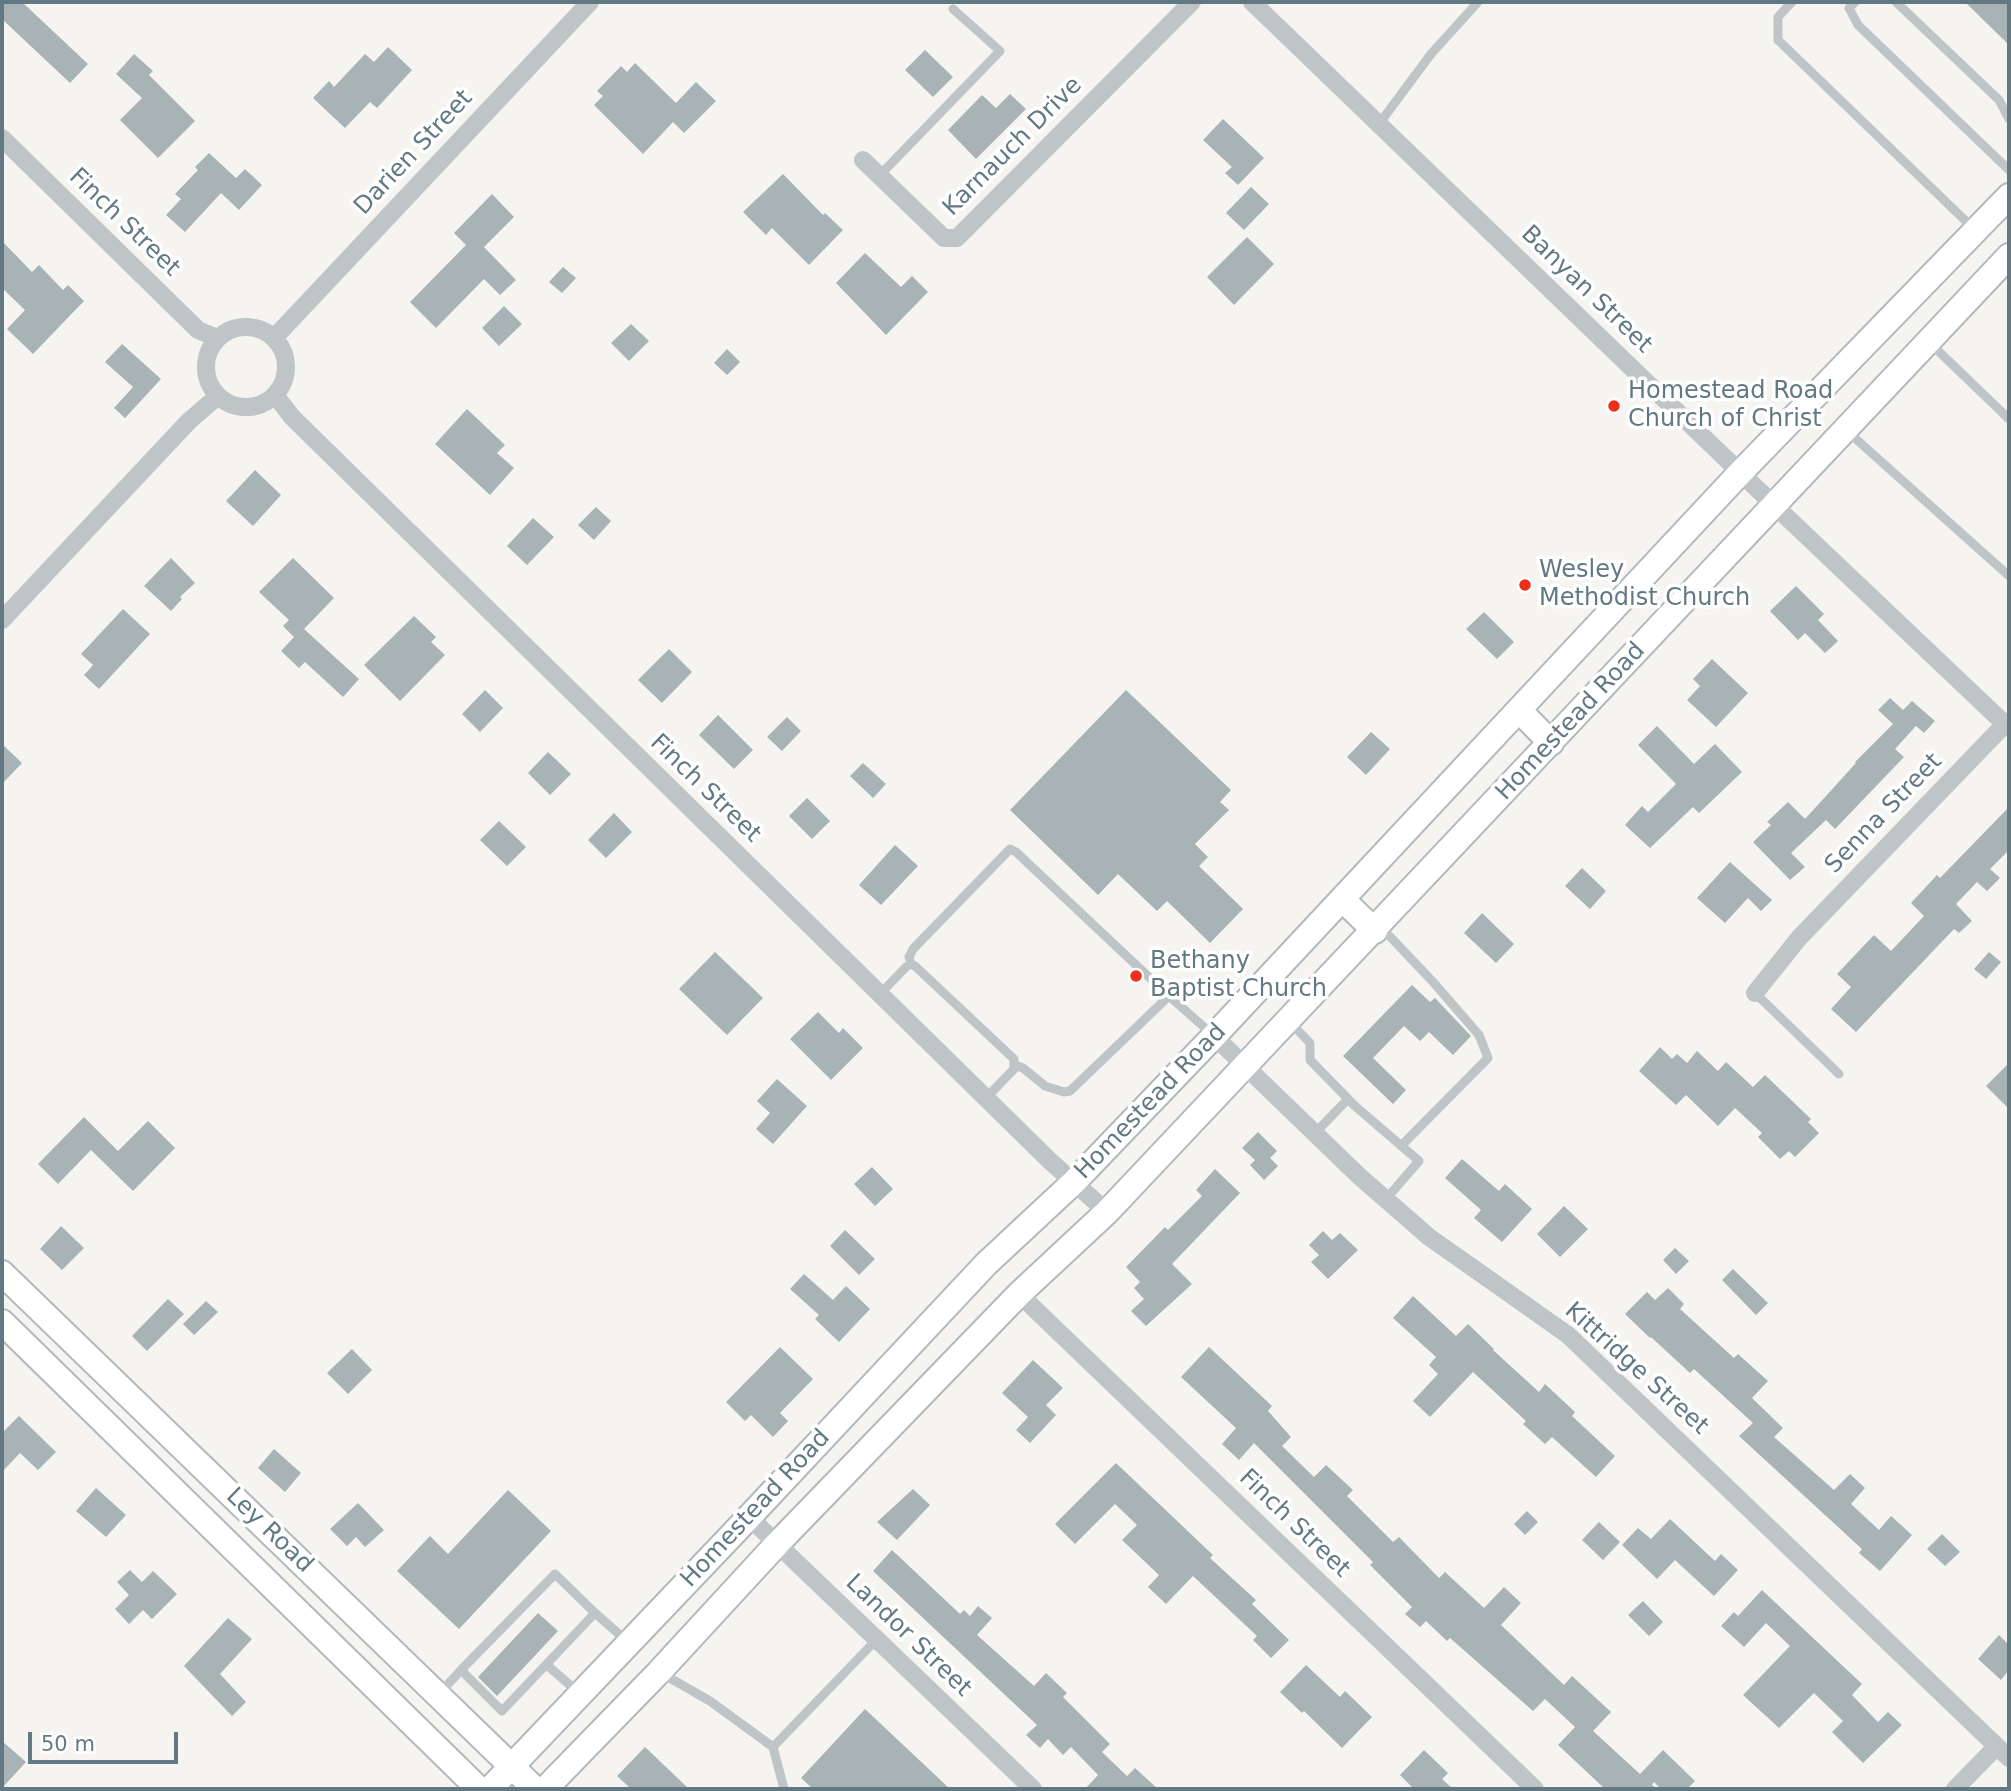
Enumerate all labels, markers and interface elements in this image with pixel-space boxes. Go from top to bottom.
street label: Karnauch Drive [938,72,1088,222]
street label: Darien Street [349,85,479,221]
street label: Finch Street [63,163,185,283]
street label: Banyan Street [1514,220,1658,360]
place label: Homestead Road Church of Christ [1628,378,1833,434]
marker: Homestead Road Church of Christ [1606,398,1622,414]
place label: Wesley Methodist Church [1539,557,1750,613]
marker: Wesley Methodist Church [1517,577,1533,593]
street label: Homestead Road [1490,637,1652,807]
street label: Finch Street [644,729,766,849]
street label: Senna Street [1820,748,1948,880]
place label: Bethany Baptist Church [1150,948,1327,1004]
marker: Bethany Baptist Church [1128,968,1144,984]
street label: Homestead Road [1069,1018,1233,1186]
street label: Kittridge Street [1558,1297,1714,1441]
street label: Homestead Road [675,1424,837,1594]
street label: Finch Street [1233,1464,1355,1584]
street label: Ley Road [220,1483,318,1579]
street label: Landor Street [839,1569,977,1703]
scale bar [32,1718,182,1762]
text: 50 m [41,1732,95,1756]

